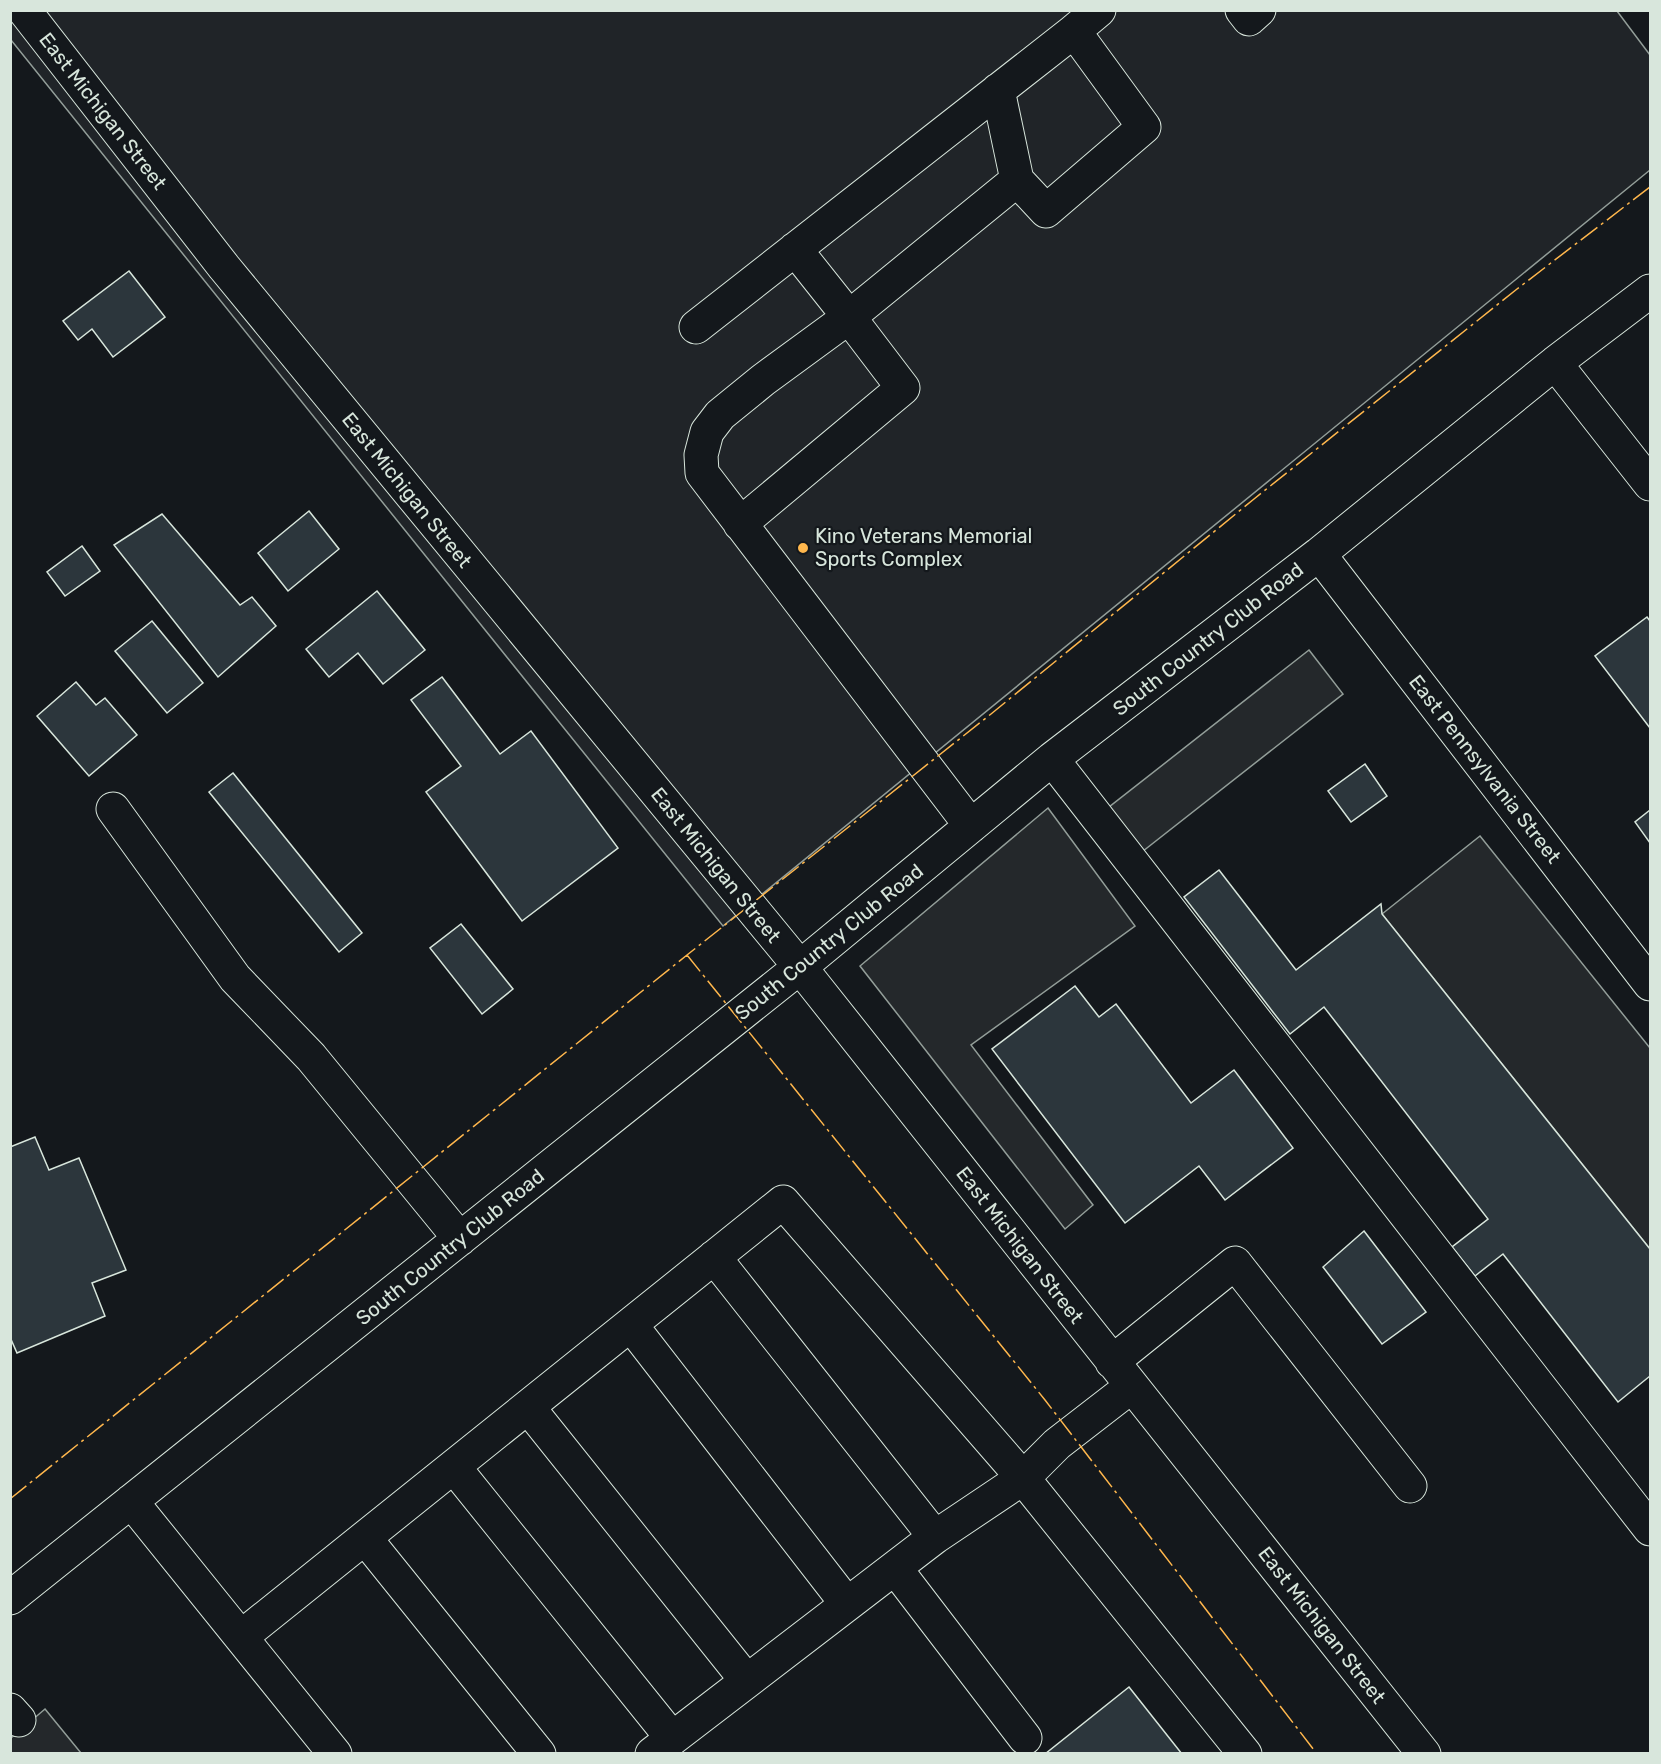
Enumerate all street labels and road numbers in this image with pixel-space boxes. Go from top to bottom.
street label: East Michigan Street [34,28,172,194]
street label: East Michigan Street [337,408,477,573]
street label: South Country Club Road [1108,557,1308,721]
street label: East Pennsylvania Street [1404,670,1566,868]
street label: East Michigan Street [646,783,786,948]
street label: South Country Club Road [730,859,928,1025]
street label: East Michigan Street [951,1162,1089,1328]
street label: South Country Club Road [351,1164,549,1330]
street label: East Michigan Street [1253,1542,1391,1708]

